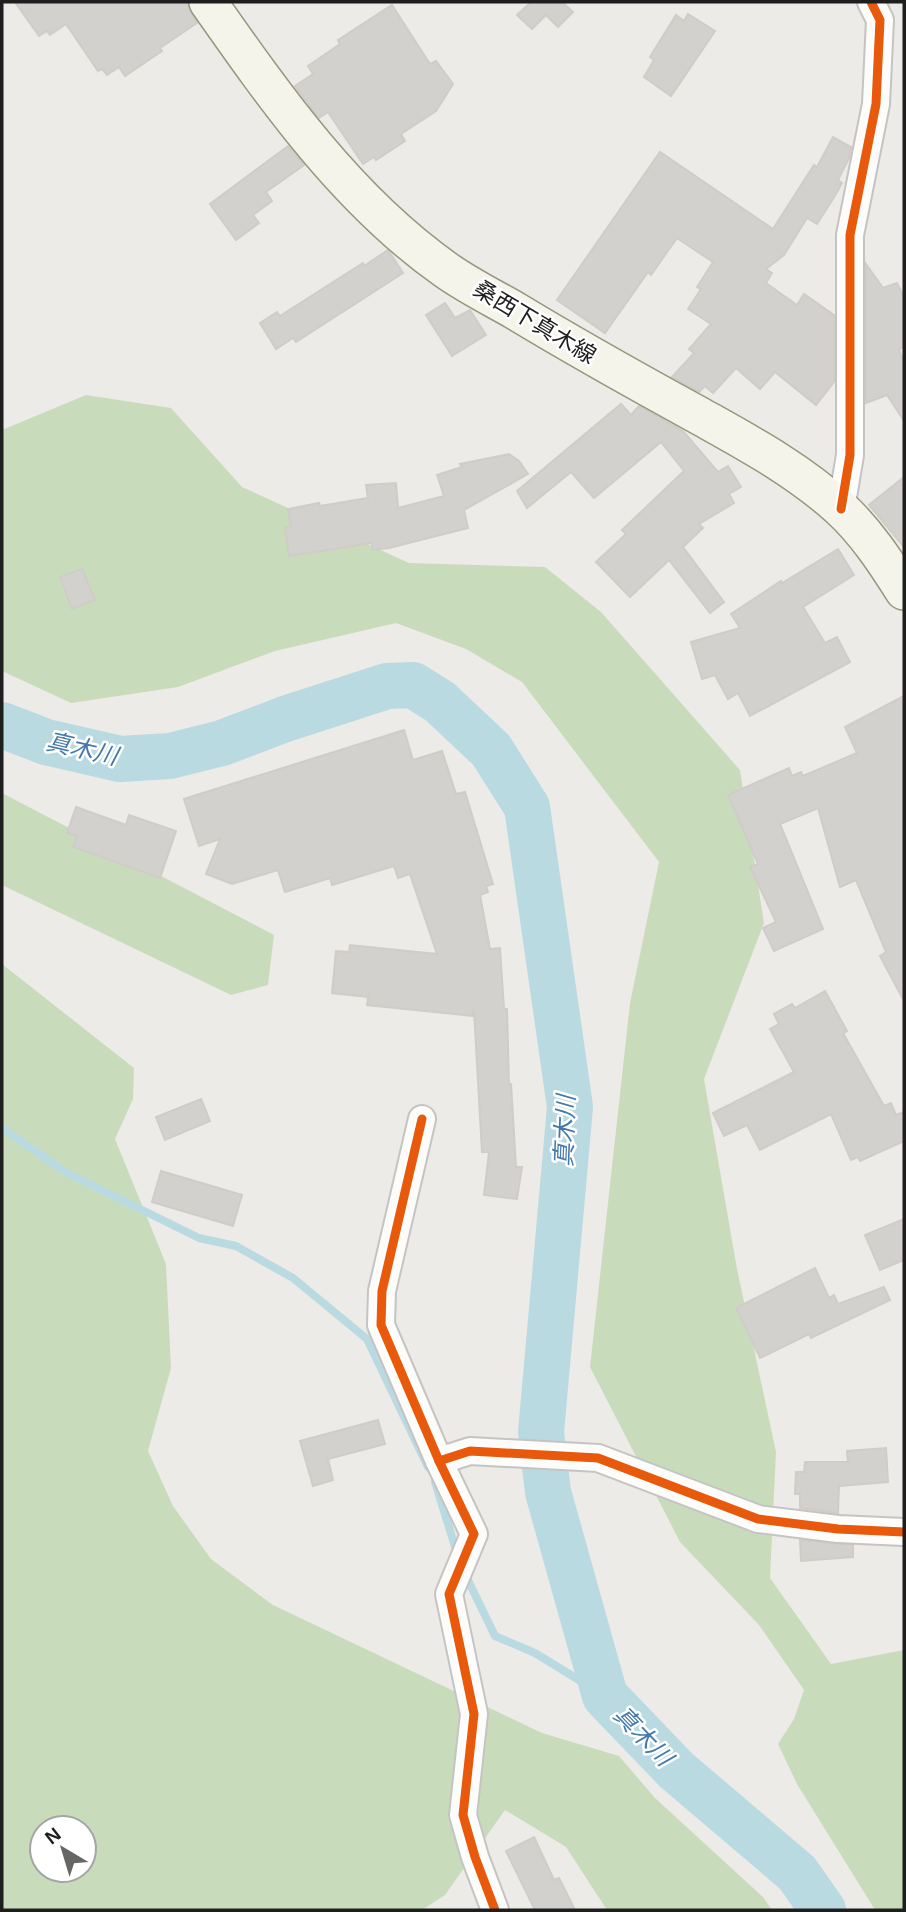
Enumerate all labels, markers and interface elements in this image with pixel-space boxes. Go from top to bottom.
street label: 桑西下真木線 [469,275,601,369]
water label: 真木川 [44,727,123,770]
water label: 真木川 [550,1092,579,1167]
water label: 真木川 [609,1700,680,1773]
north arrow [28,1814,98,1884]
text: N [41,1823,65,1848]

